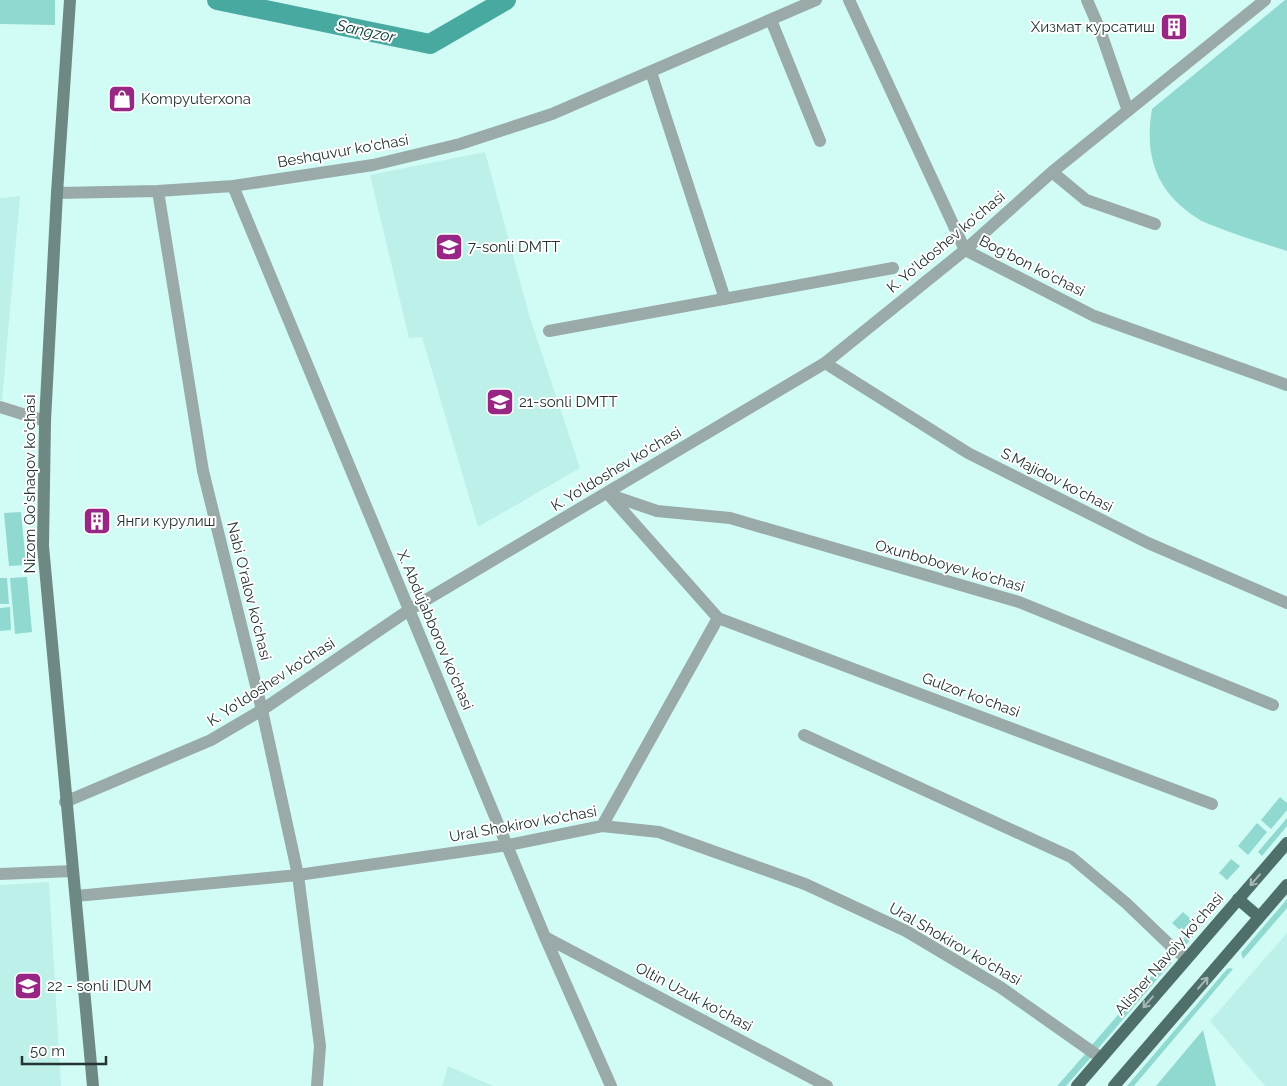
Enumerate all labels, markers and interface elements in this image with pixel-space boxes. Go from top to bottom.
building icon: Хизмат курсатиш [1159,12,1189,42]
water label: Sangzor [334,15,397,47]
place label: Хизмат курсатиш [1031,18,1155,36]
shop icon: Kompyuterxona [107,84,137,114]
place label: Kompyuterxona [141,90,251,108]
street label: Beshquvur ko'chasi [276,131,410,171]
street label: K. Yo'ldoshev ko'chasi [883,187,1009,297]
school or university icon: 7-sonli DMTT [434,232,464,262]
street label: Bog'bon ko'chasi [976,232,1088,300]
place label: 7-sonli DMTT [468,238,560,256]
school or university icon: 21-sonli DMTT [485,387,515,417]
place label: 21-sonli DMTT [519,393,618,411]
street label: Nizom Qo'shaqov ko'chasi [21,394,39,574]
street label: K. Yo'ldoshev ko'chasi [548,423,684,515]
street label: S.Majidov ko'chasi [998,444,1116,516]
building icon: Янги курулиш [82,506,112,536]
place label: Янги курулиш [116,512,216,530]
street label: Nabi O'ralov ko'chasi [223,520,275,662]
street label: Oxunboboyev ko'chasi [873,536,1027,596]
street label: X. Abdujabborov ko'chasi [393,547,477,713]
street label: K. Yo'ldoshev ko'chasi [204,634,338,730]
street label: Gulzor ko'chasi [920,669,1022,721]
street label: Ural Shokirov ko'chasi [448,802,598,846]
one-way arrow [1249,873,1261,886]
street label: Alisher Navoiy ko'chasi [1111,889,1227,1019]
street label: Ural Shokirov ko'chasi [886,899,1024,989]
street label: Oltin Uzuk ko'chasi [632,959,756,1035]
school or university icon: 22 - sonli IDUM [13,971,43,1001]
one-way arrow [1197,976,1209,989]
place label: 22 - sonli IDUM [47,977,152,995]
one-way arrow [1143,996,1154,1009]
scale bar [22,1034,106,1066]
text: 50 m [30,1042,65,1060]

